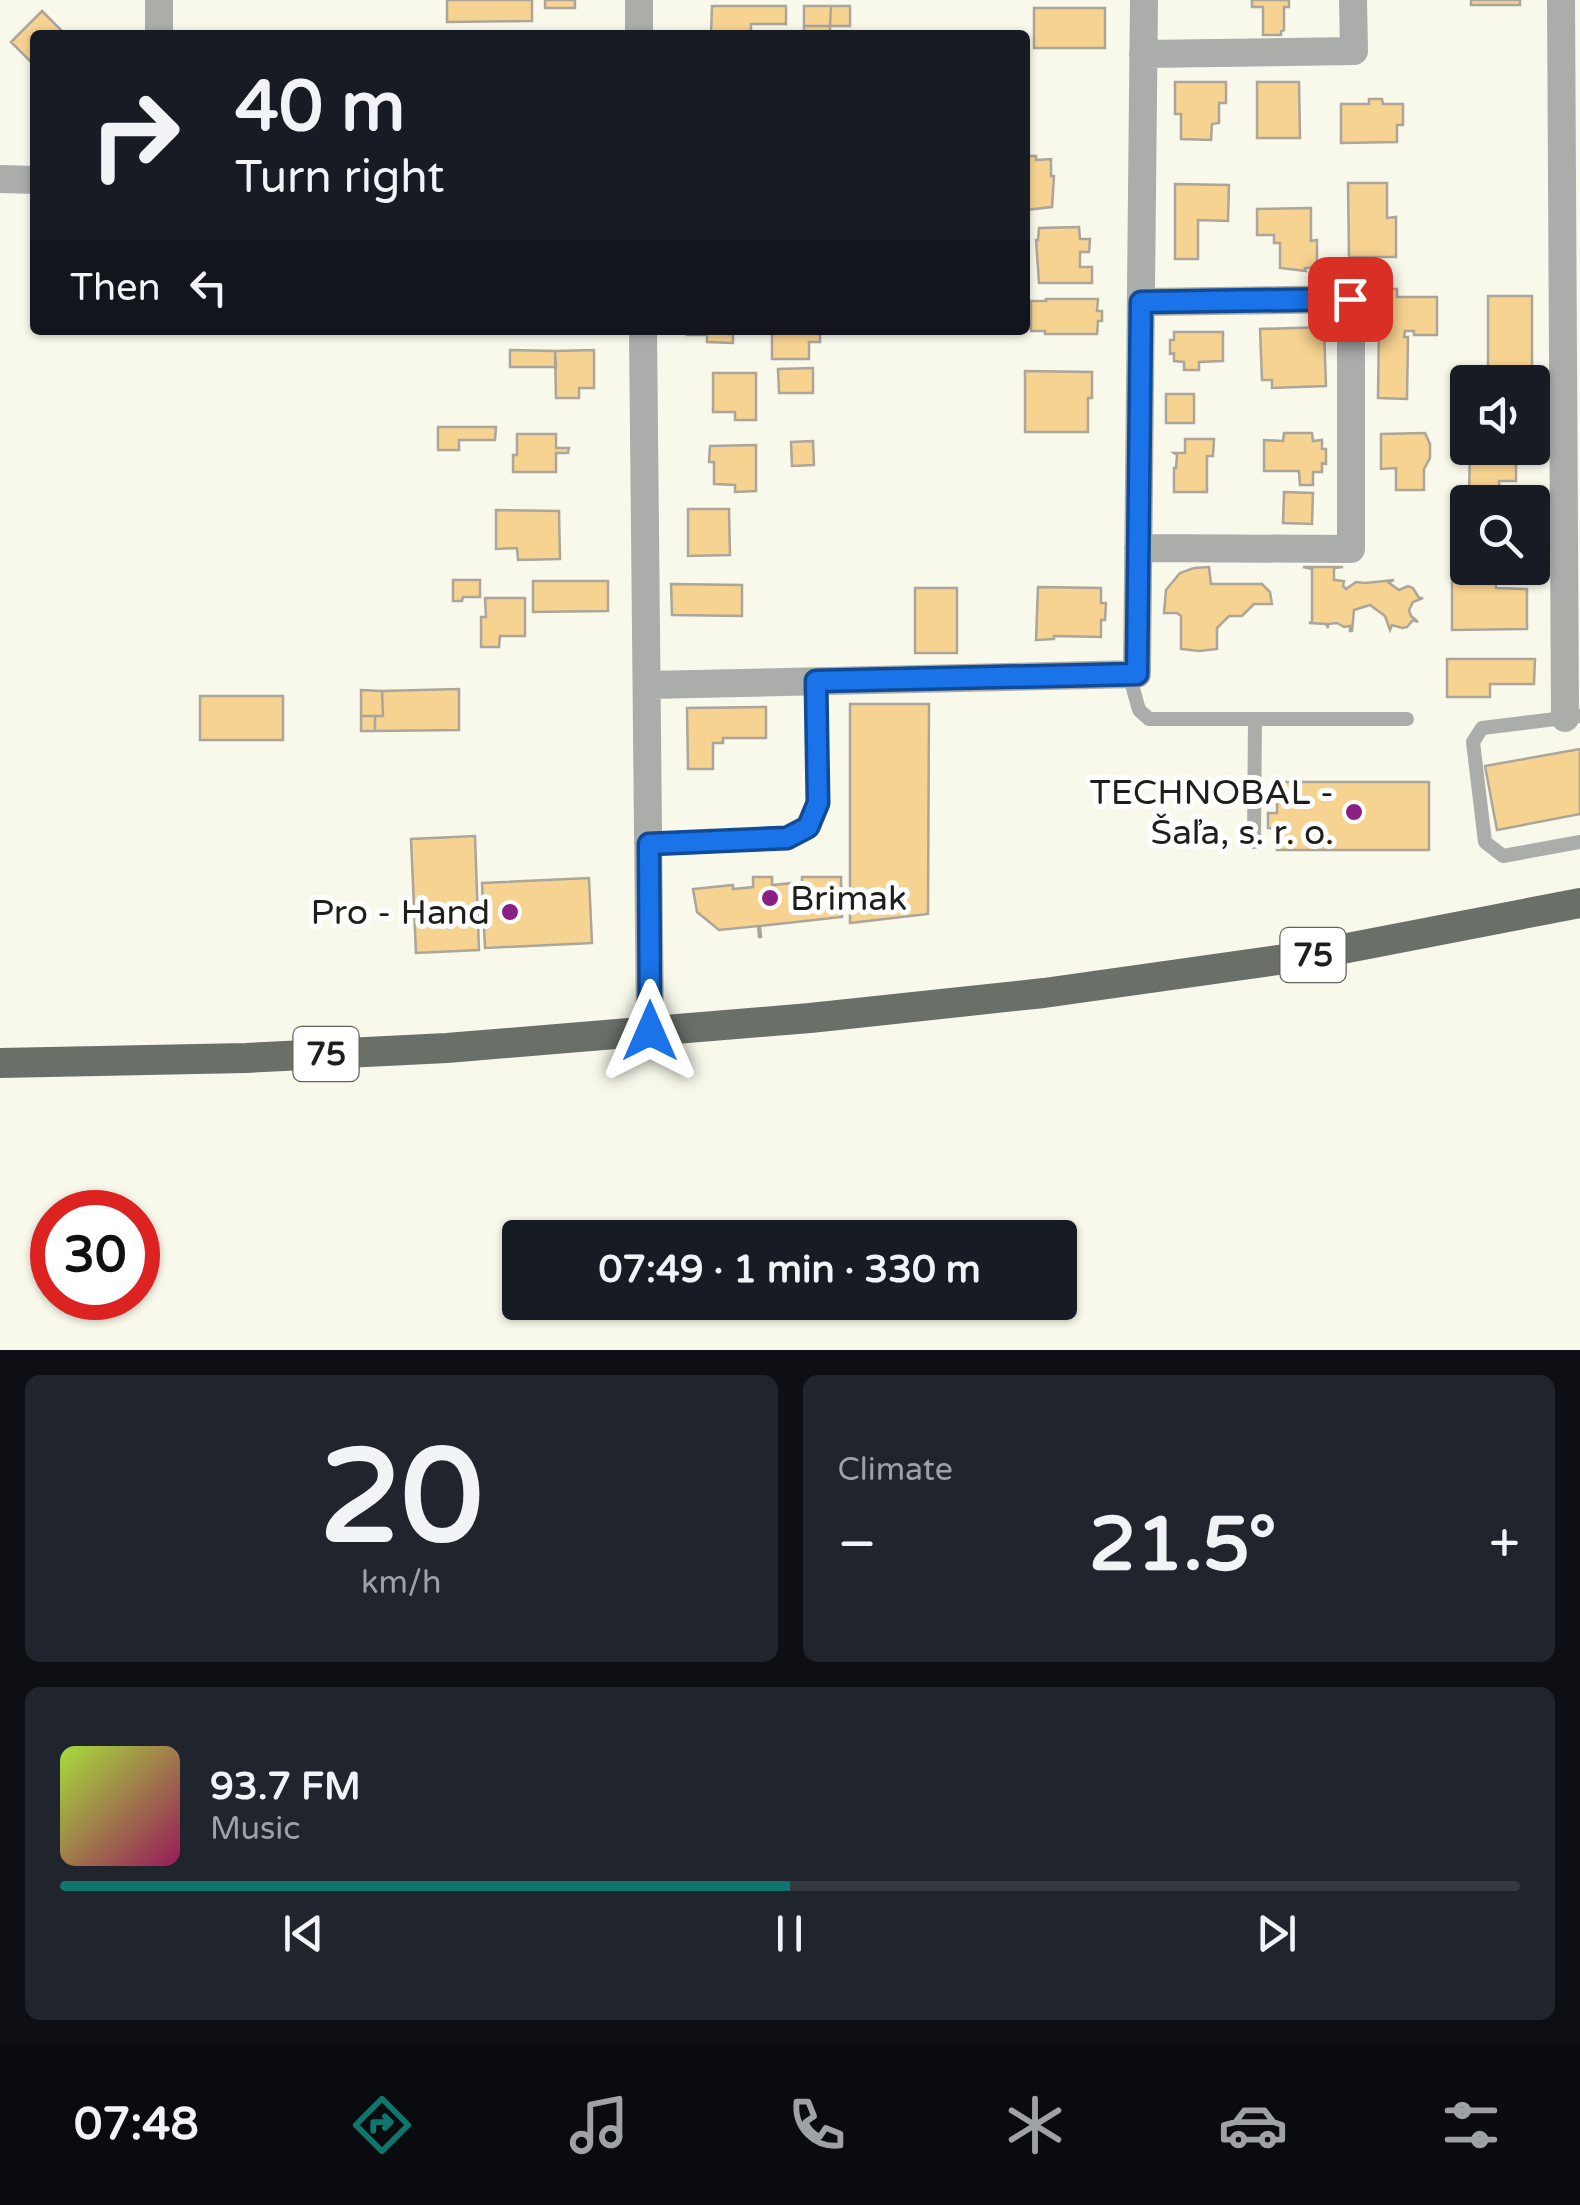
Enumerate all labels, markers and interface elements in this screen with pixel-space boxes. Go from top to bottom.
text: 40 m [235,66,405,150]
icon: right [70,70,200,200]
text: Turn right [235,151,444,205]
pin [1308,257,1393,342]
icon: left [181,260,236,315]
text: Then [70,265,161,311]
icon: arrive [1323,272,1378,327]
map controls [1450,365,1550,585]
button: sound [1450,365,1550,465]
button: search [1450,485,1550,585]
place label: TECHNOBAL - Šaľa, s. r. o. [1089,772,1334,854]
marker: TECHNOBAL - Šaľa, s. r. o. [1343,801,1365,823]
place label: Brimak [790,878,907,920]
marker: Brimak [759,887,781,909]
place label: Pro - Hand [311,892,490,934]
marker: Pro - Hand [499,901,521,923]
road number: 75 [1280,928,1346,982]
position arrow [598,979,702,1083]
road number: 75 [294,1027,358,1081]
speed limit sign: 30 [30,1190,160,1320]
text: 07:49 · 1 min · 330 m [598,1247,981,1293]
text: 20 [320,1421,483,1577]
text: Climate [838,1451,953,1489]
text: 21.5° [1089,1500,1277,1590]
text: − [838,1512,877,1578]
text: + [1489,1512,1520,1578]
text: km/h [361,1564,441,1602]
text: 93.7 FM [210,1764,361,1810]
text: Music [210,1810,300,1848]
icon: previous [276,1906,331,1961]
icon: pause [762,1906,817,1961]
icon: next [1249,1906,1304,1961]
icon: directions [347,2090,417,2160]
icon: music [564,2090,634,2160]
icon: phone [782,2090,852,2160]
icon: climate [1000,2090,1070,2160]
icon: car [1218,2090,1288,2160]
icon: filters [1436,2090,1506,2160]
text: 07:48 [74,2098,199,2152]

